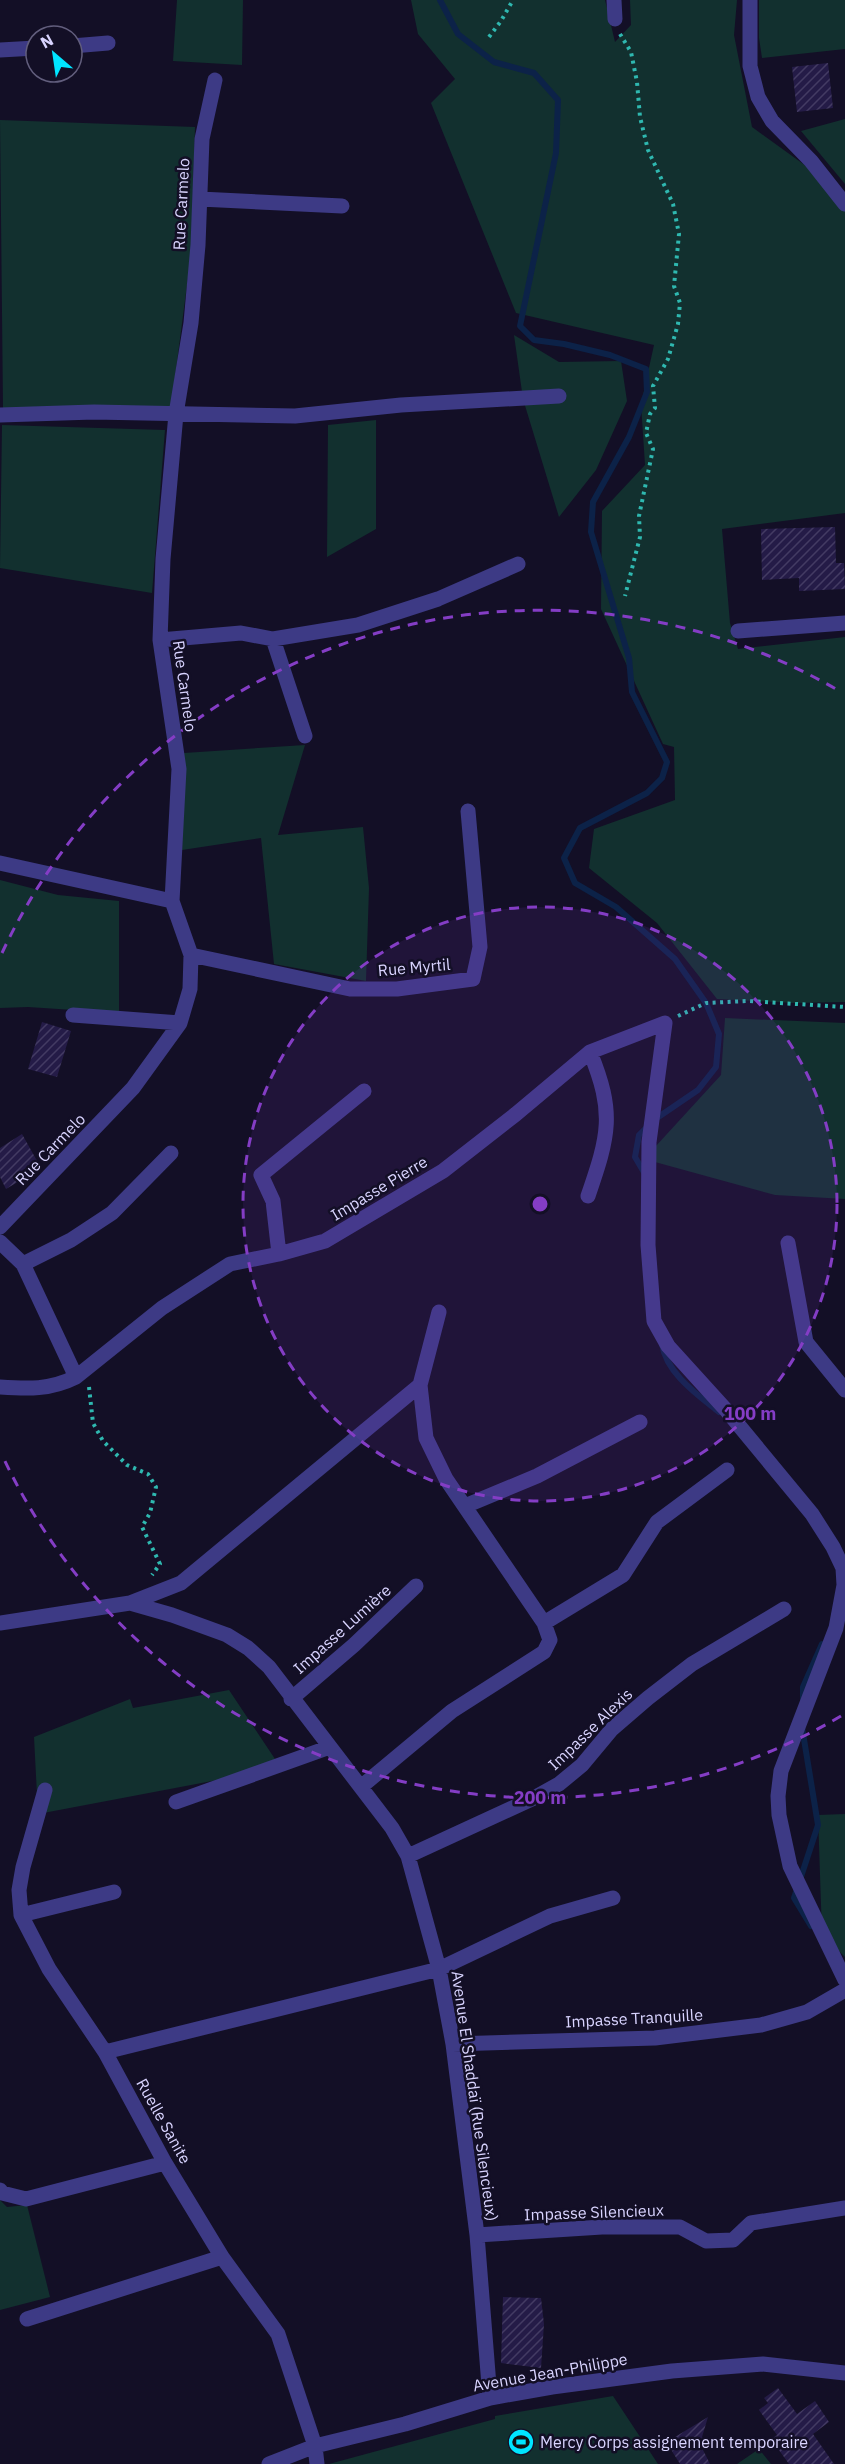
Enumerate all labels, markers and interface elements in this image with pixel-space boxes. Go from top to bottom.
north arrow [24,24,84,84]
text: N [37,29,57,52]
street label: Rue Carmelo [169,157,193,251]
street label: Rue Carmelo [169,639,201,733]
street label: Rue Myrtil [377,954,451,980]
street label: Rue Carmelo [11,1109,89,1189]
street label: Impasse Pierre [327,1151,431,1225]
centre of rings [530,1194,550,1214]
text: 100 m [724,1402,776,1425]
street label: Impasse Lumière [289,1580,395,1678]
street label: Impasse Alexis [544,1684,636,1774]
text: 200 m [514,1786,566,1809]
street label: Avenue El Shaddaï (Rue Silencieux) [448,1970,502,2222]
street label: Impasse Tranquille [565,2004,704,2032]
street label: Ruelle Sanite [132,2075,196,2167]
street label: Impasse Silencieux [524,2200,664,2224]
street label: Avenue Jean-Philippe [471,2349,629,2395]
sports icon: Mercy Corps assignement temporaire [506,2427,536,2457]
place label: Mercy Corps assignement temporaire [540,2432,808,2452]

